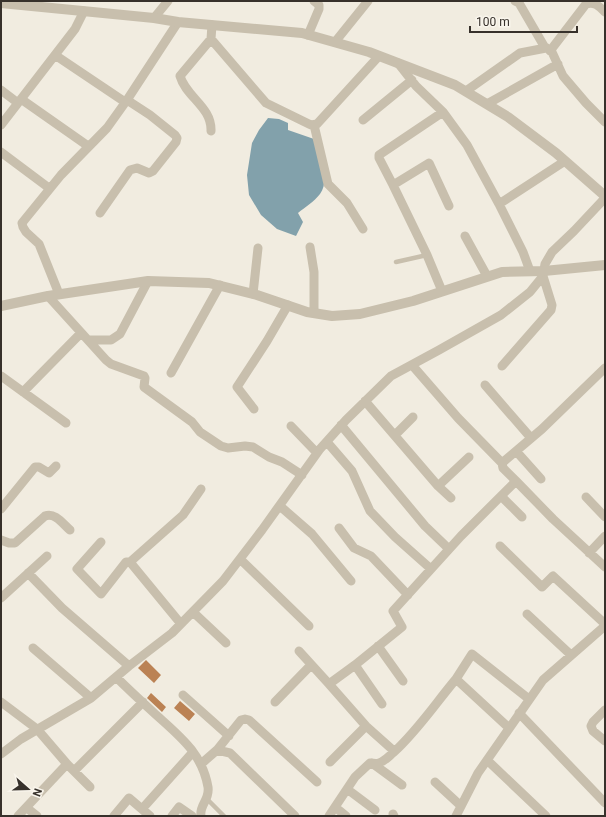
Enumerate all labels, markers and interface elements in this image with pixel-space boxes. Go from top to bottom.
scale bar [470,8,577,34]
text: 100 m [476,15,510,29]
north arrow [8,769,48,809]
text: N [29,786,44,798]

